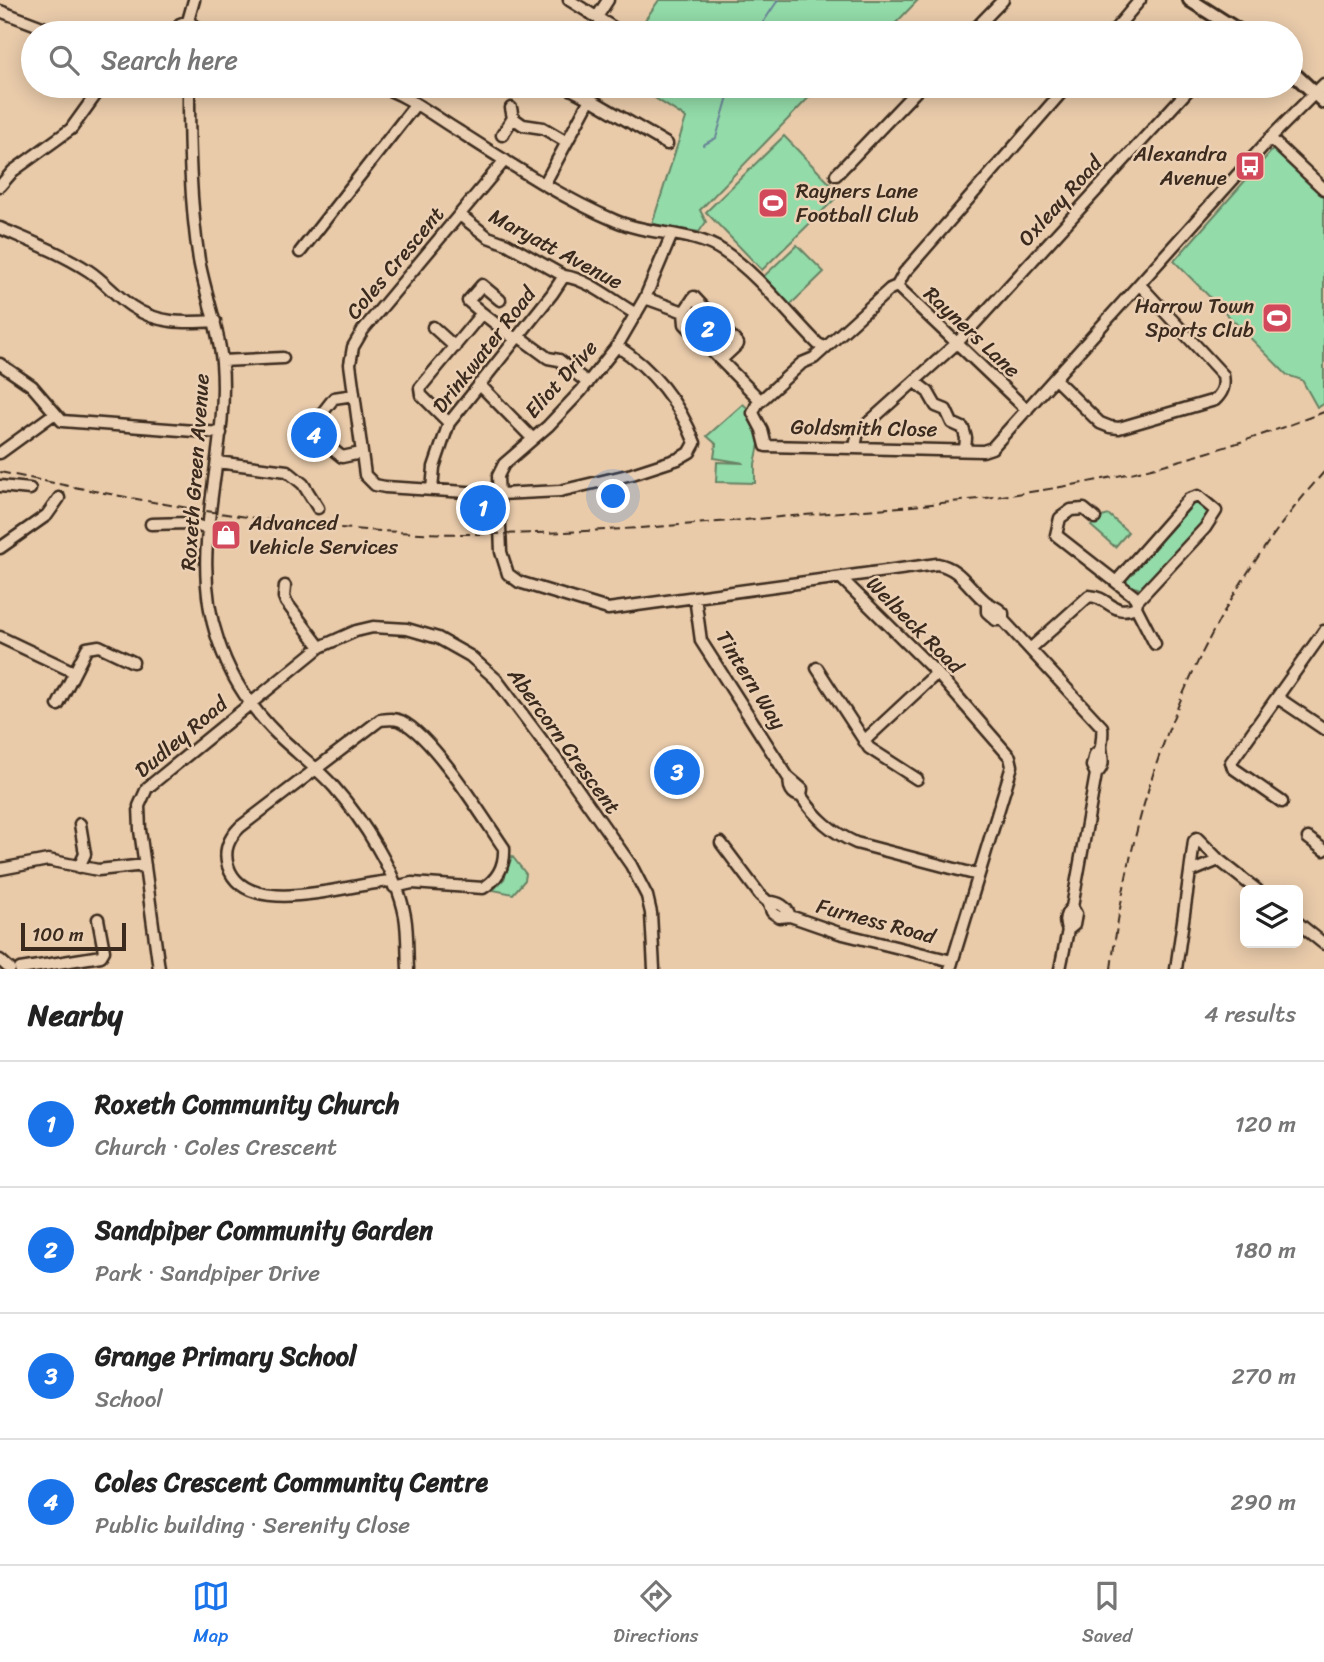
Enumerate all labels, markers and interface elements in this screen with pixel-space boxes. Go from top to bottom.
search box [21,21,1303,98]
text: Search here [101,37,238,83]
icon: search [45,41,83,79]
place label: Alexandra Avenue [1133,135,1227,197]
street label: Oxleay Road [1008,145,1113,256]
bus stop icon: Alexandra Avenue [1233,149,1267,183]
place label: Rayners Lane Football Club [796,172,919,234]
sports icon: Rayners Lane Football Club [756,186,790,220]
street label: Coles Crescent [336,198,454,328]
street label: Maryatt Avenue [482,198,630,301]
street label: Rayners Lane [914,276,1030,388]
street label: Drinkwater Road [422,277,547,422]
place label: Harrow Town Sports Club [1135,287,1254,349]
sports icon: Harrow Town Sports Club [1260,301,1294,335]
pin: 2 [685,303,731,355]
street label: Eliot Drive [515,330,607,427]
street label: Roxeth Green Avenue [169,372,221,572]
street label: Goldsmith Close [790,408,938,448]
pin: 4 [291,409,337,461]
your location [596,479,630,513]
pin: 1 [460,482,506,534]
place label: Advanced Vehicle Services [248,504,398,566]
shop icon: Advanced Vehicle Services [209,518,243,552]
street label: Welbeck Road [857,567,975,685]
street label: Tintern Way [705,623,797,738]
street label: Abercorn Crescent [497,658,631,823]
street label: Dudley Road [126,685,238,788]
pin: 3 [654,746,700,798]
map controls [1240,885,1303,948]
button: layers [1240,885,1303,948]
street label: Furness Road [812,887,942,956]
text: 100 m [32,918,84,951]
scale bar [21,920,126,952]
text: Nearby [28,988,123,1042]
text: 4 results [1204,994,1296,1035]
text: Roxeth Community Church [95,1081,399,1127]
text: 1 [46,1104,56,1145]
text: 120 m [1235,1104,1296,1145]
text: Church · Coles Crescent [95,1127,337,1168]
text: Sandpiper Community Garden [95,1207,433,1253]
text: 2 [44,1230,58,1271]
text: 180 m [1234,1230,1296,1271]
text: Park · Sandpiper Drive [95,1253,320,1294]
text: Grange Primary School [95,1333,356,1379]
text: 3 [45,1356,57,1397]
text: 270 m [1231,1356,1296,1397]
text: School [95,1379,163,1420]
text: Coles Crescent Community Centre [95,1459,488,1505]
text: 4 [44,1482,58,1523]
text: 290 m [1230,1482,1296,1523]
text: Public building · Serenity Close [95,1505,410,1546]
tab: Map [192,1577,230,1652]
tab: Directions [613,1577,699,1652]
tab: Saved [1082,1577,1132,1652]

